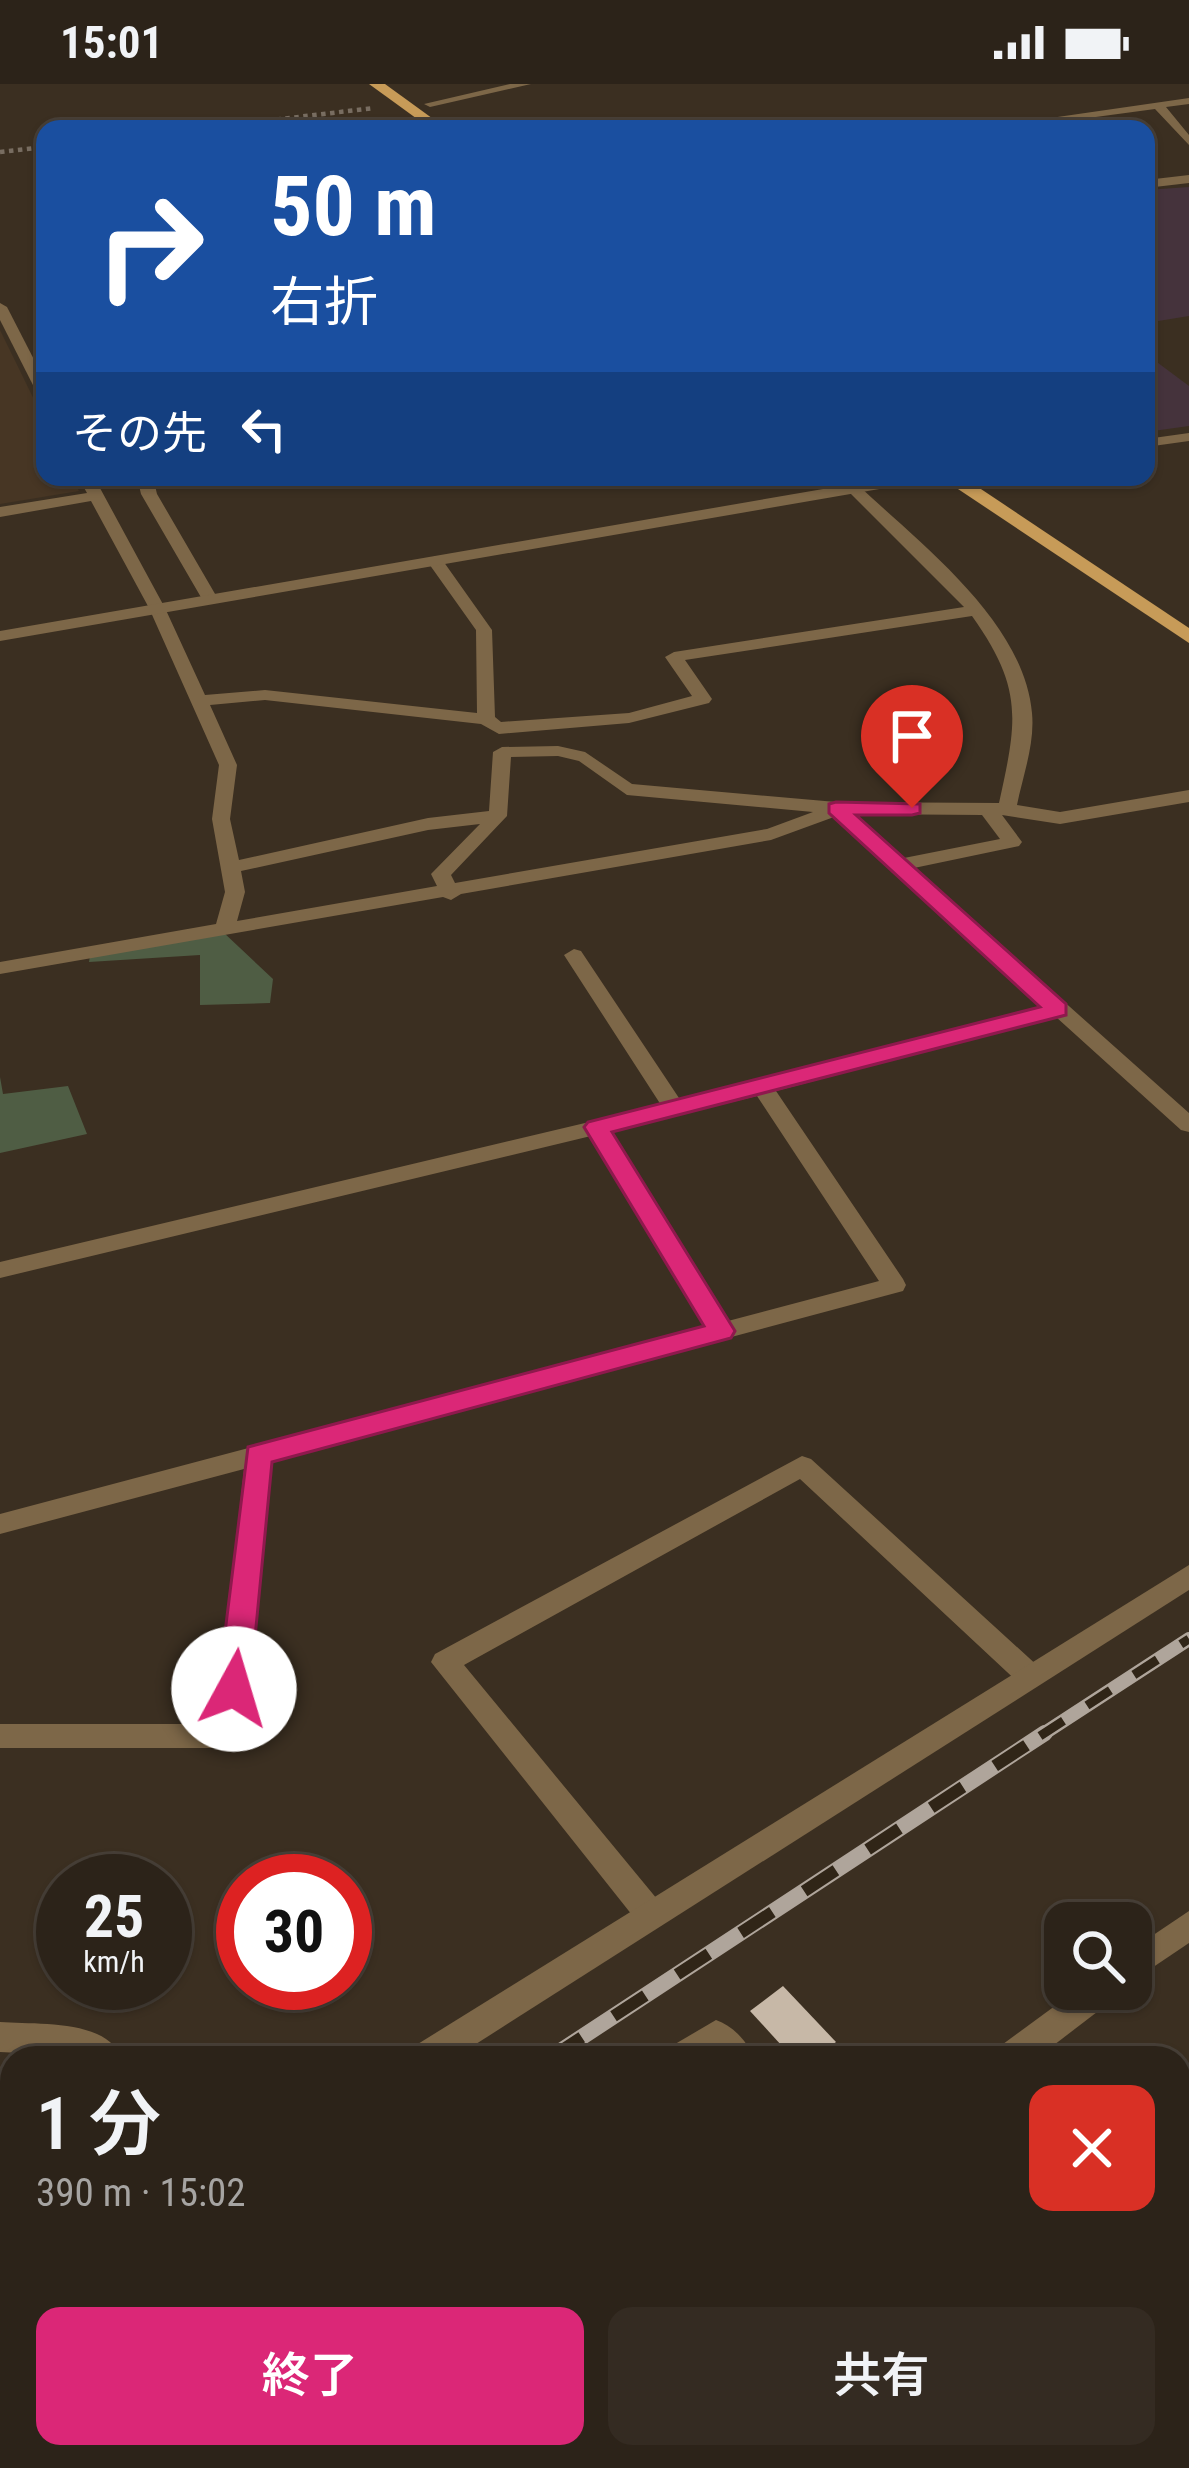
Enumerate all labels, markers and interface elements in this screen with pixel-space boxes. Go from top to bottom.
text: 15:01 [60,16,163,69]
text: 50 m [270,157,437,256]
icon: right [72,168,228,324]
text: 右折 [270,271,378,334]
icon: left [231,396,297,462]
text: その先 [72,407,207,460]
pin [861,685,963,808]
icon: arrive [879,703,945,769]
position arrow [171,1626,297,1752]
speed limit sign: 30 [216,1854,372,2010]
text: 25 [84,1881,144,1952]
map controls [1044,1902,1152,2010]
button: search [1044,1902,1152,2010]
text: km/h [83,1944,145,1979]
text: 1 分 [36,2082,161,2167]
button: close [1029,2085,1155,2211]
text: 390 m · 15:02 [36,2170,246,2216]
button: 終了 [36,2307,584,2445]
button: 共有 [608,2307,1155,2445]

